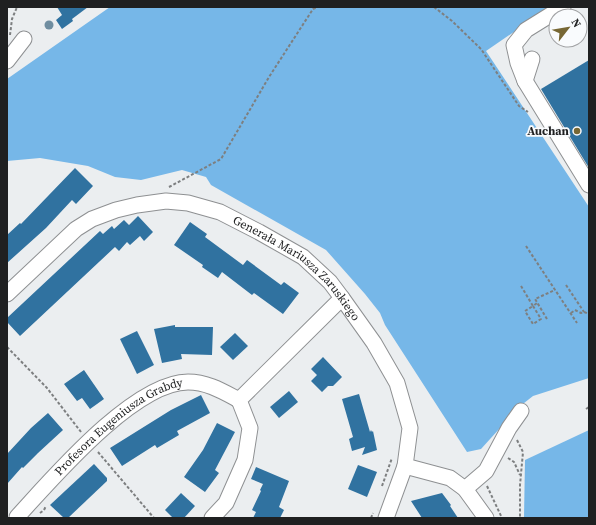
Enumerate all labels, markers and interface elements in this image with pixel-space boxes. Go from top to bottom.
north arrow [548,8,588,48]
text: N [568,16,585,30]
place label: Auchan [527,123,570,139]
marker: Auchan [572,126,582,136]
street label: Generała Mariusza Zaruskiego [230,212,364,324]
street label: Profesora Eugeniusza Grabdy [51,374,185,479]

